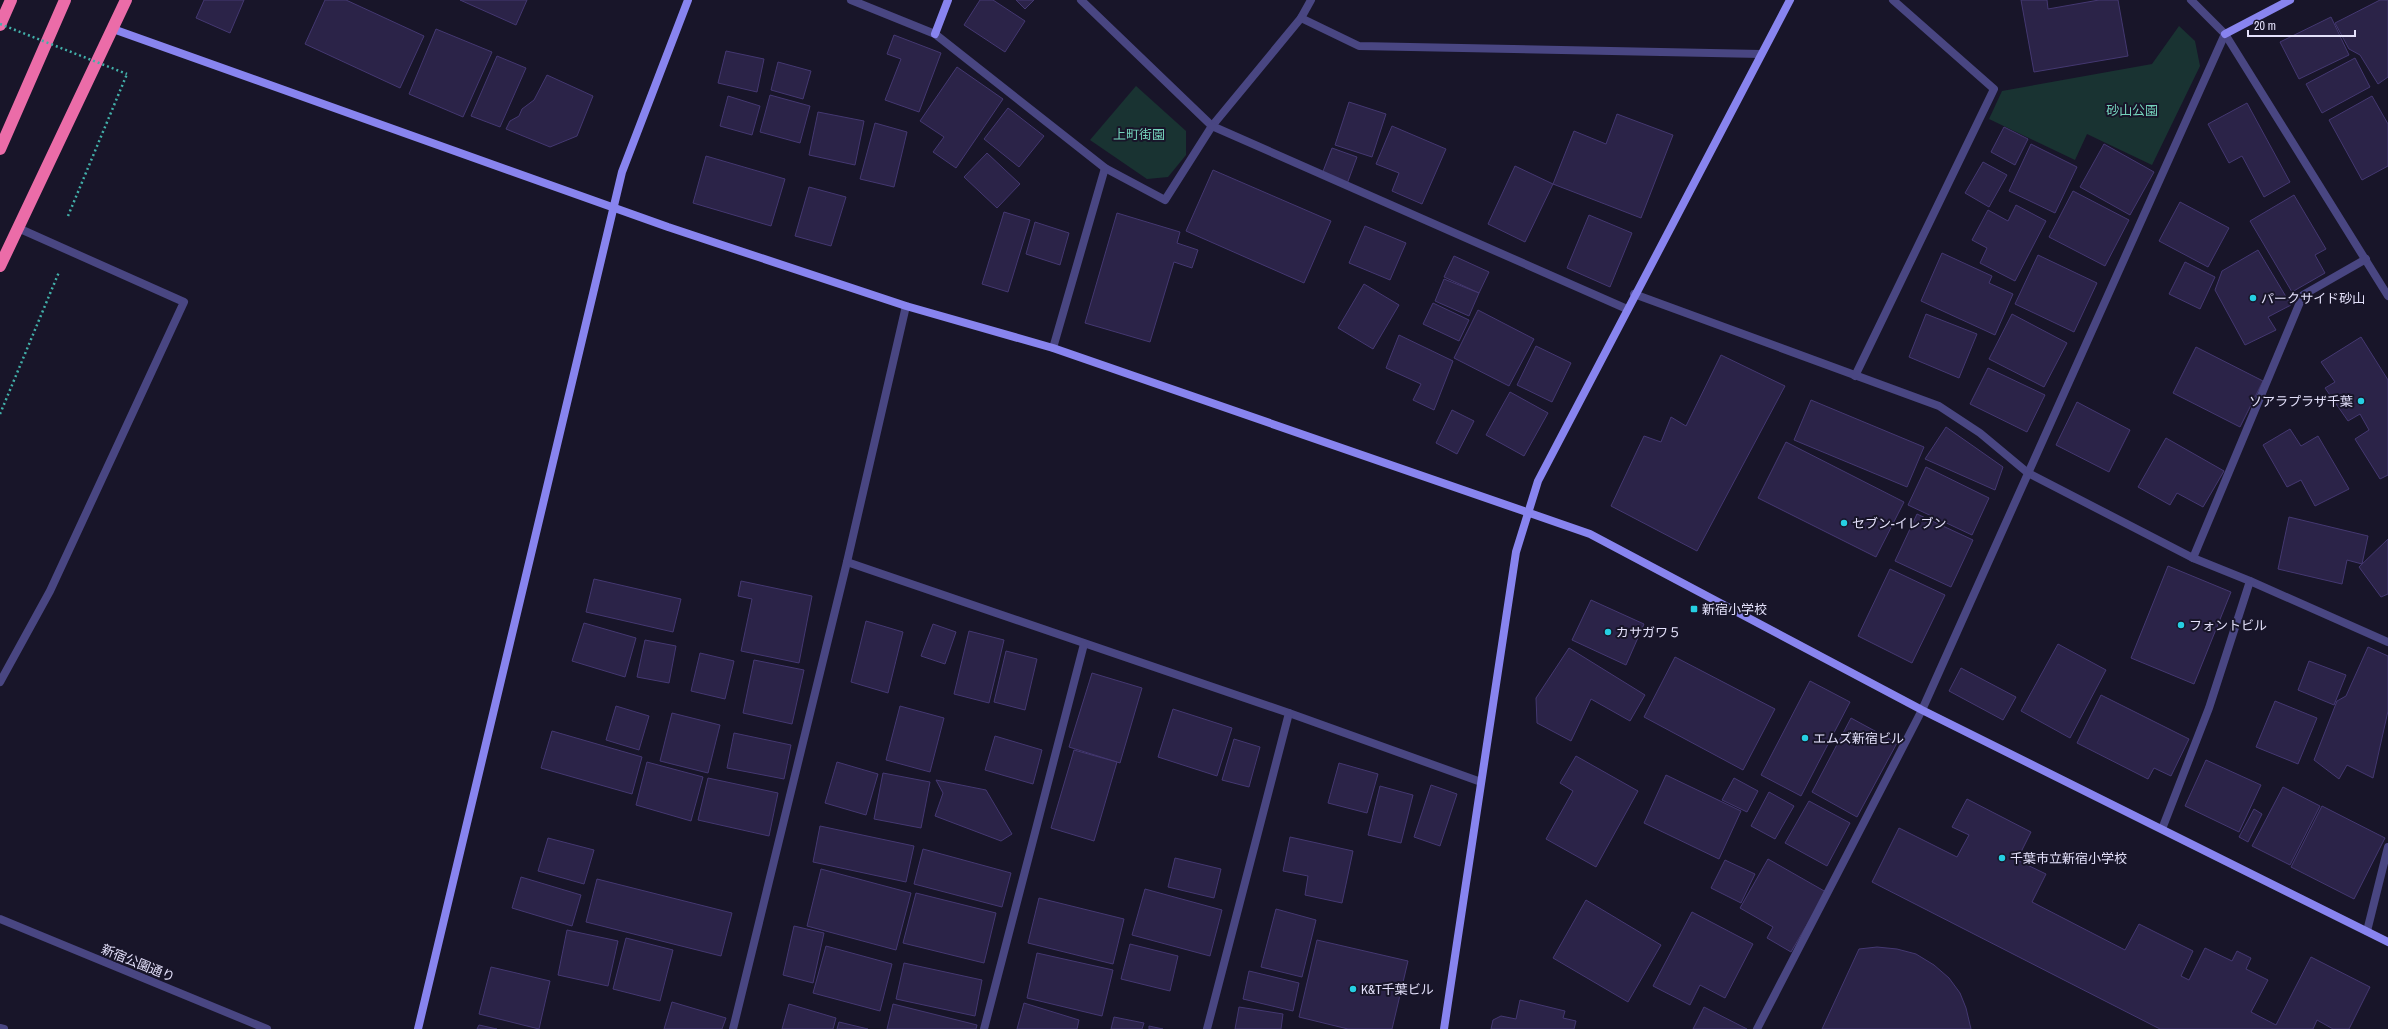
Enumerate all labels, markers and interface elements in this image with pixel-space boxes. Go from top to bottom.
scale bar [2248,12,2355,38]
text: 20 m [2254,18,2276,34]
park label: 砂山公園 [2106,102,2158,119]
park label: 上町街園 [1113,126,1165,143]
place label: パークサイド砂山 [2261,290,2365,307]
marker: パークサイド砂山 [2248,293,2258,303]
place label: ソアラプラザ千葉 [2249,393,2353,410]
marker: ソアラプラザ千葉 [2356,396,2366,406]
place label: セブン-イレブン [1852,515,1947,532]
marker: セブン-イレブン [1839,518,1849,528]
place label: 新宿小学校 [1702,601,1767,618]
marker: 新宿小学校 [1689,604,1699,614]
place label: フォントビル [2189,617,2267,634]
marker: フォントビル [2176,620,2186,630]
place label: カサガワ５ [1616,624,1681,641]
marker: カサガワ５ [1603,627,1613,637]
place label: エムズ新宿ビル [1813,730,1904,747]
marker: エムズ新宿ビル [1800,733,1810,743]
place label: 千葉市立新宿小学校 [2010,850,2127,867]
marker: 千葉市立新宿小学校 [1997,853,2007,863]
street label: 新宿公園通り [99,941,177,985]
place label: K&T千葉ビル [1361,981,1434,998]
marker: K&T千葉ビル [1348,984,1358,994]

